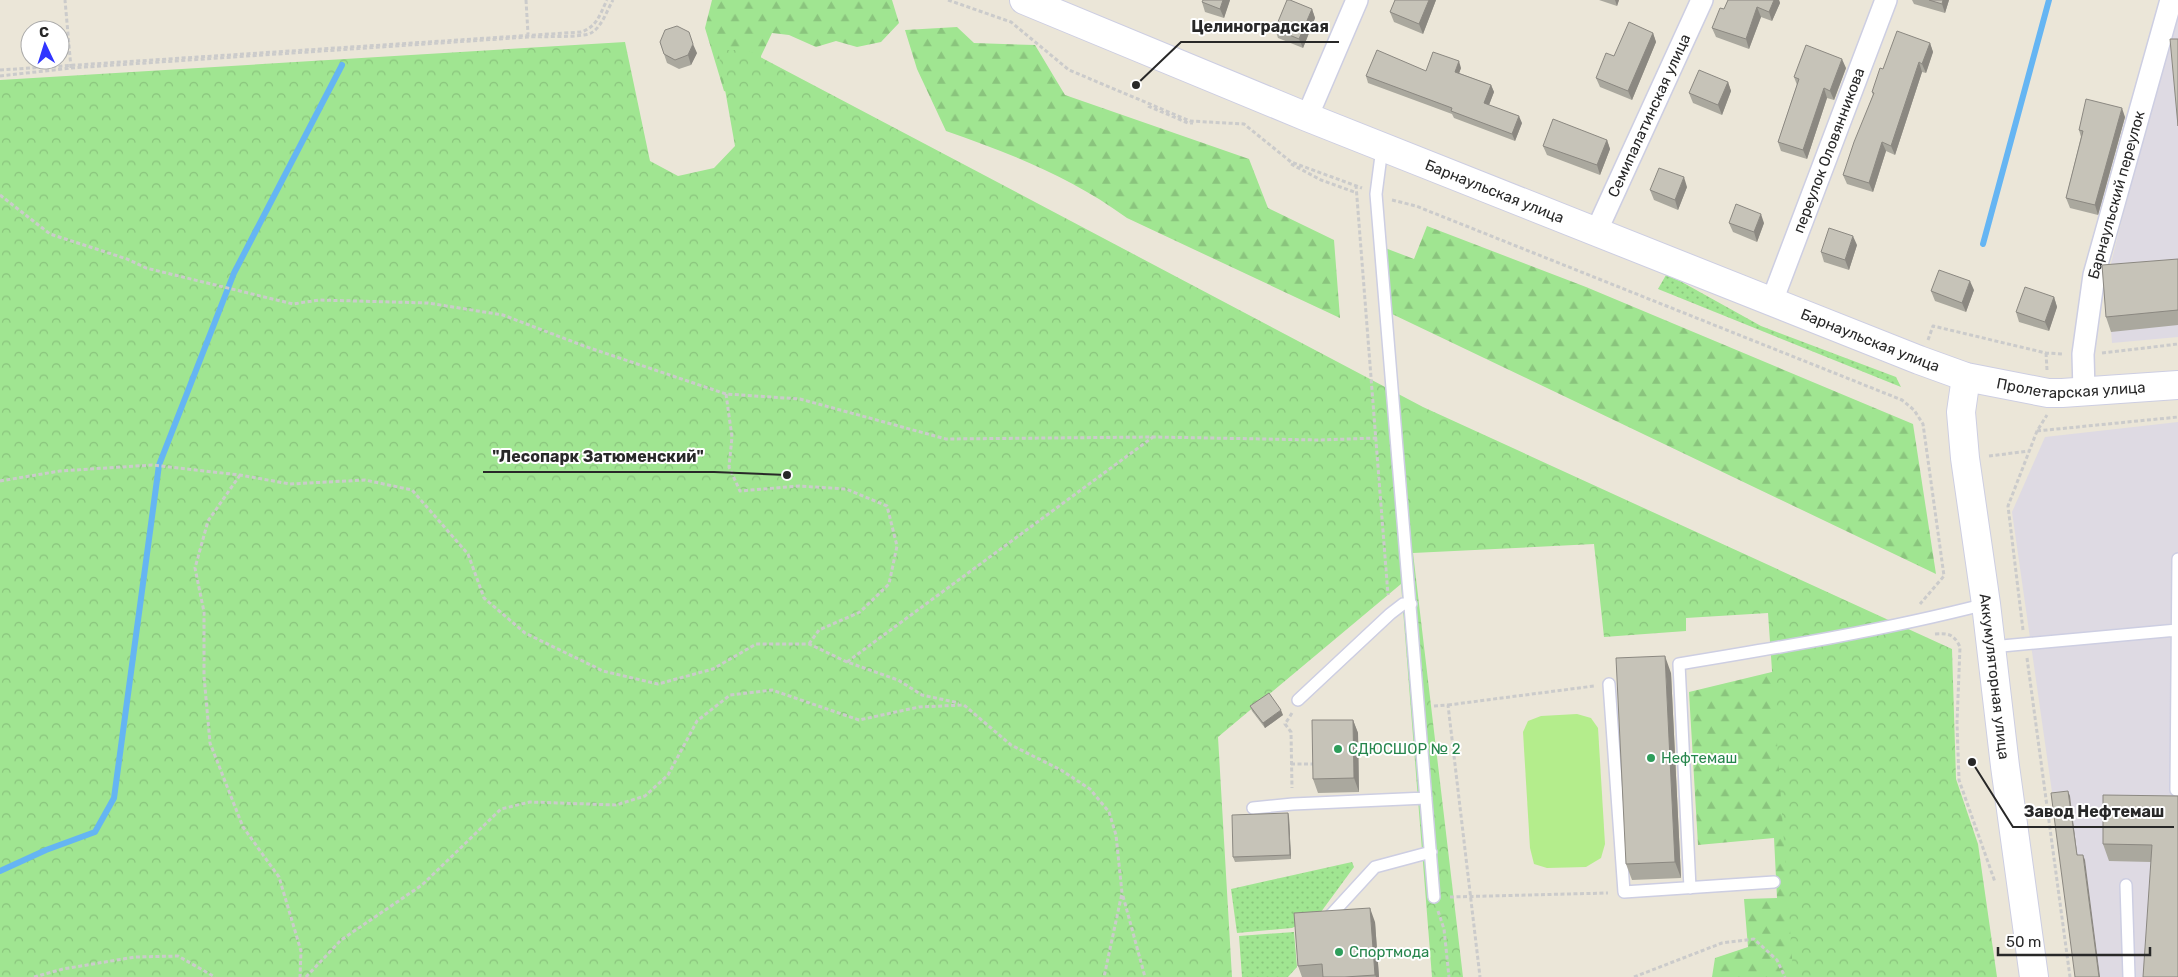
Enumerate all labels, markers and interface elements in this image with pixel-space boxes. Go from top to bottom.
callout: Целиноградская [1181,11,1339,42]
text: Целиноградская [1191,17,1329,36]
north arrow [20,20,70,70]
text: С [39,24,50,41]
street label: Семипалатинская улица [1604,31,1694,200]
street label: переулок Оловянникова [1790,65,1869,236]
street label: Барнаульский переулок [2084,109,2149,281]
street label: Барнаульская улица [1422,156,1567,227]
street label: Барнаульская улица [1798,305,1942,376]
street label: Пролетарская улица [1995,374,2146,402]
callout: "Лесопарк Затюменский" [483,441,714,472]
text: "Лесопарк Затюменский" [492,447,704,466]
street label: Аккумуляторная улица [1976,592,2013,760]
place label: СДЮСШОР № 2 [1348,740,1461,758]
marker: СДЮСШОР № 2 [1332,743,1344,755]
place label: Нефтемаш [1661,749,1737,767]
marker: Нефтемаш [1645,752,1657,764]
callout: Завод Нефтемаш [2013,796,2174,827]
text: Завод Нефтемаш [2024,802,2164,821]
scale bar [1998,924,2150,956]
text: 50 m [2006,933,2041,951]
place label: Спортмода [1349,943,1429,961]
marker: Спортмода [1333,946,1345,958]

